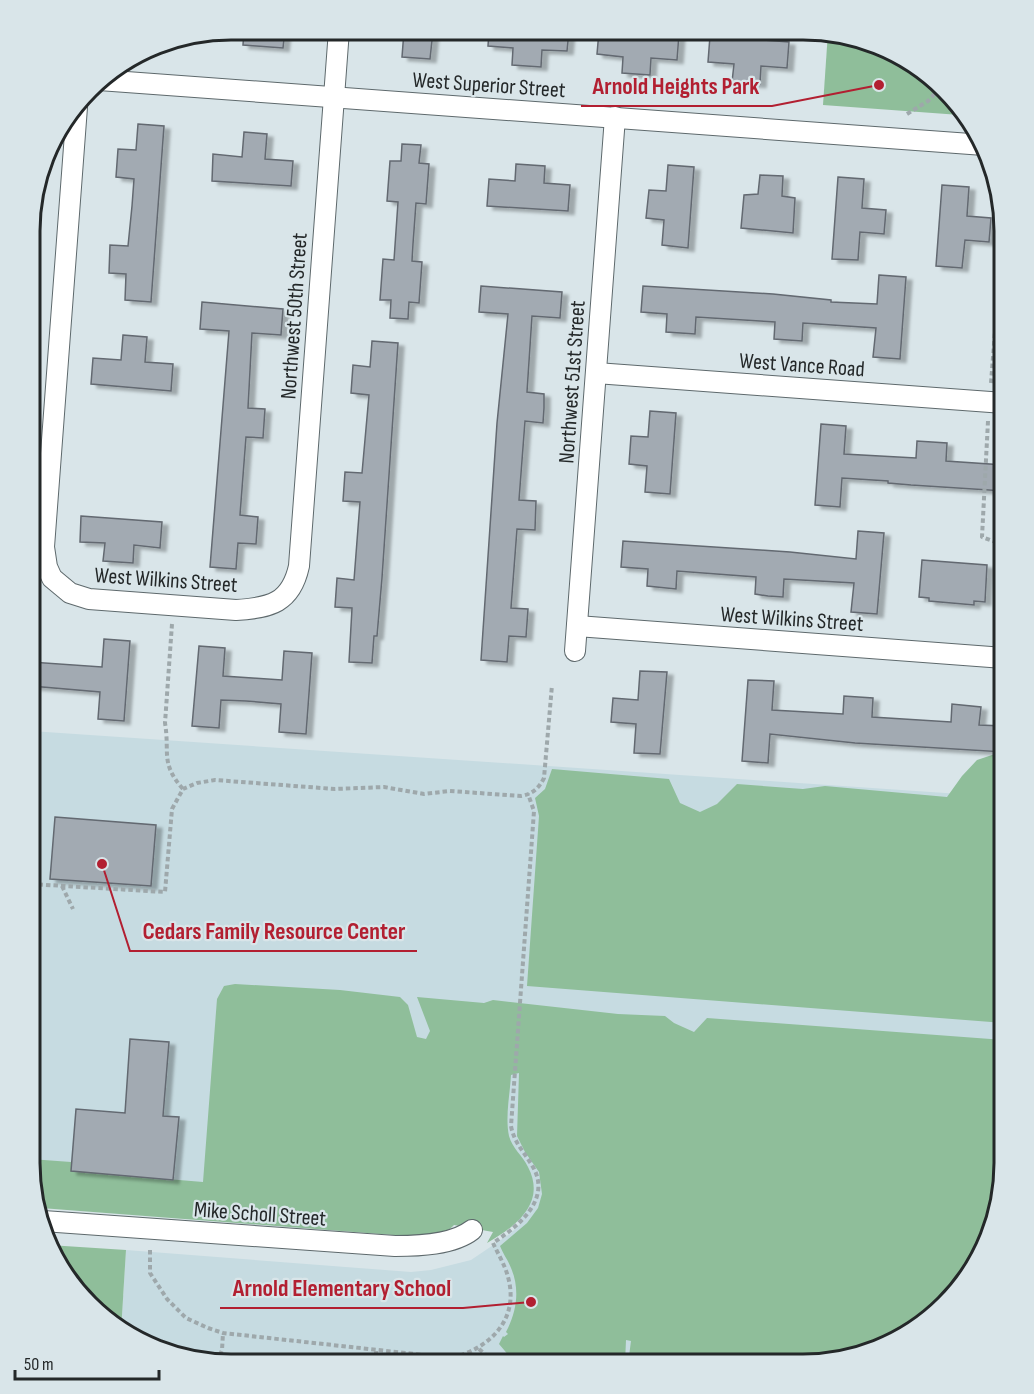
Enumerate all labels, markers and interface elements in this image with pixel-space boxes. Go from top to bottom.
callout: Arnold Heights Park [581,64,772,106]
street label: West Superior Street [412,67,567,104]
text: Arnold Heights Park [591,72,760,101]
street label: Northwest 50th Street [275,232,314,400]
street label: Northwest 51st Street [553,299,592,465]
street label: West Vance Road [738,348,866,383]
street label: West Wilkins Street [94,562,239,599]
street label: West Wilkins Street [720,601,865,638]
callout: Cedars Family Resource Center [130,909,417,951]
text: Cedars Family Resource Center [142,917,406,946]
street label: Mike Scholl Street [193,1196,327,1233]
callout: Arnold Elementary School [220,1266,463,1308]
text: Arnold Elementary School [232,1274,451,1303]
scale bar [15,1343,159,1381]
text: 50 m [24,1354,54,1375]

